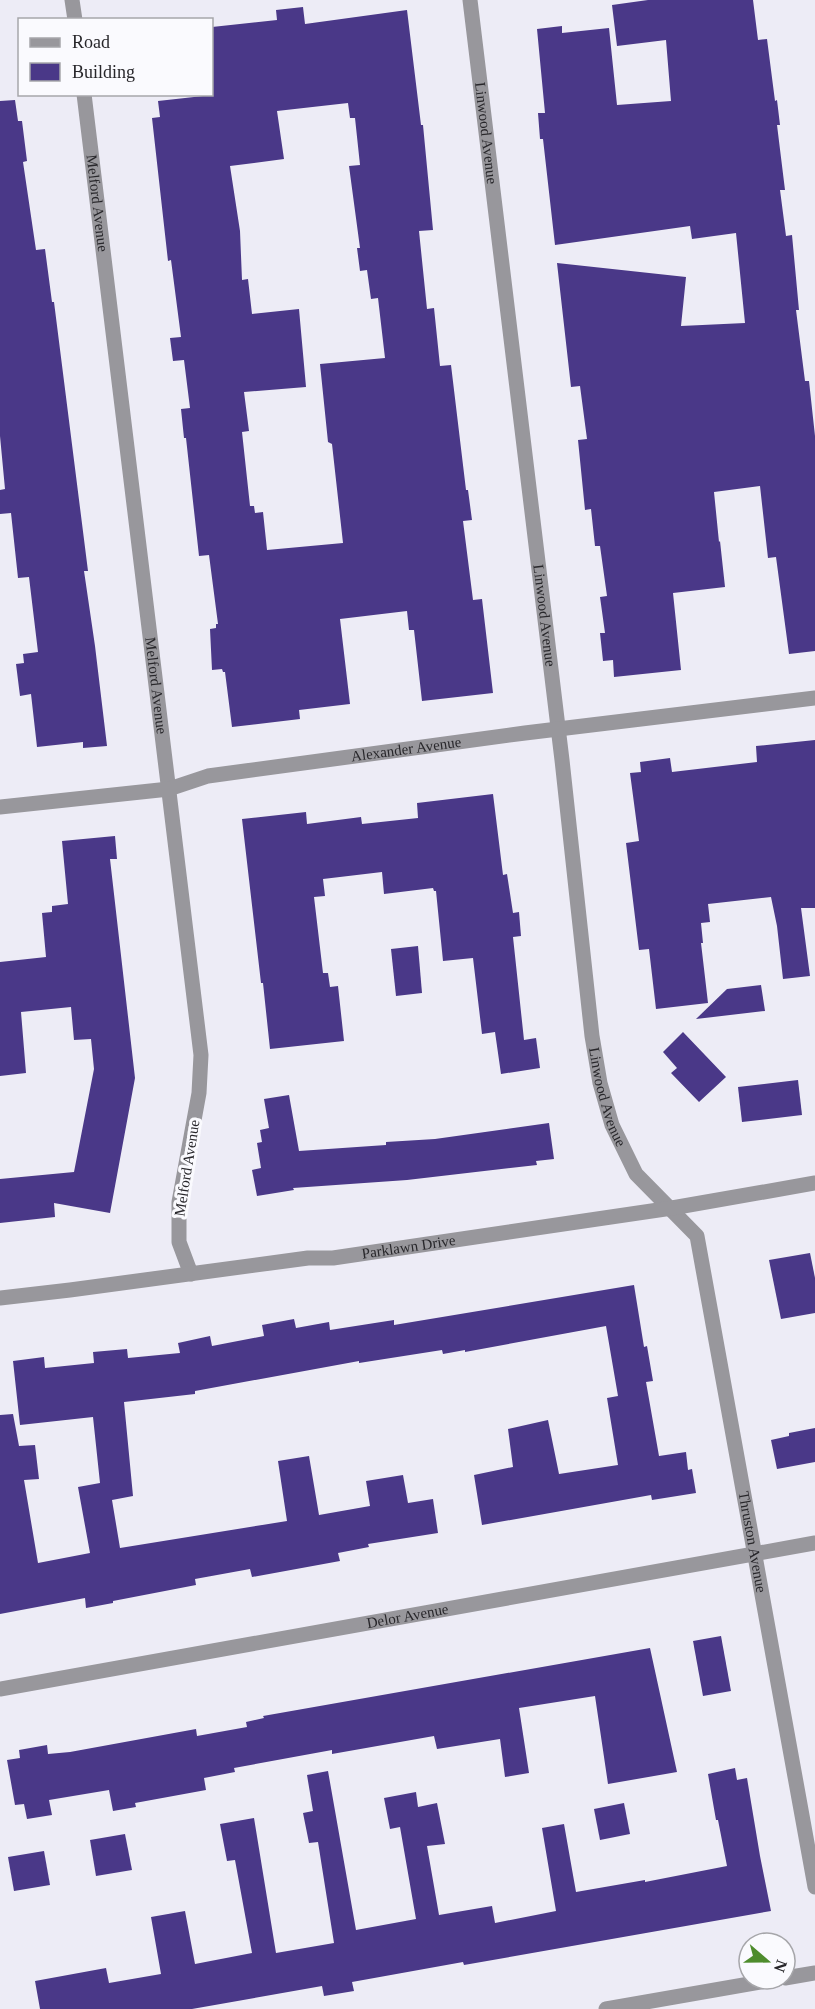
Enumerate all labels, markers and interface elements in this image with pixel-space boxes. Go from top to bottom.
legend [18,18,213,96]
text: Road [72,32,110,52]
text: Building [72,62,135,82]
street label: Linwood Avenue [472,81,500,185]
street label: Melford Avenue [83,154,111,253]
street label: Linwood Avenue [530,564,559,668]
street label: Melford Avenue [142,636,170,735]
street label: Alexander Avenue [350,734,463,765]
street label: Linwood Avenue [586,1046,629,1149]
street label: Melford Avenue [171,1118,203,1217]
street label: Parklawn Drive [361,1232,457,1262]
street label: Thruston Avenue [735,1490,770,1594]
street label: Delor Avenue [365,1601,450,1631]
north arrow [737,1931,797,1991]
text: N [771,1958,791,1975]

